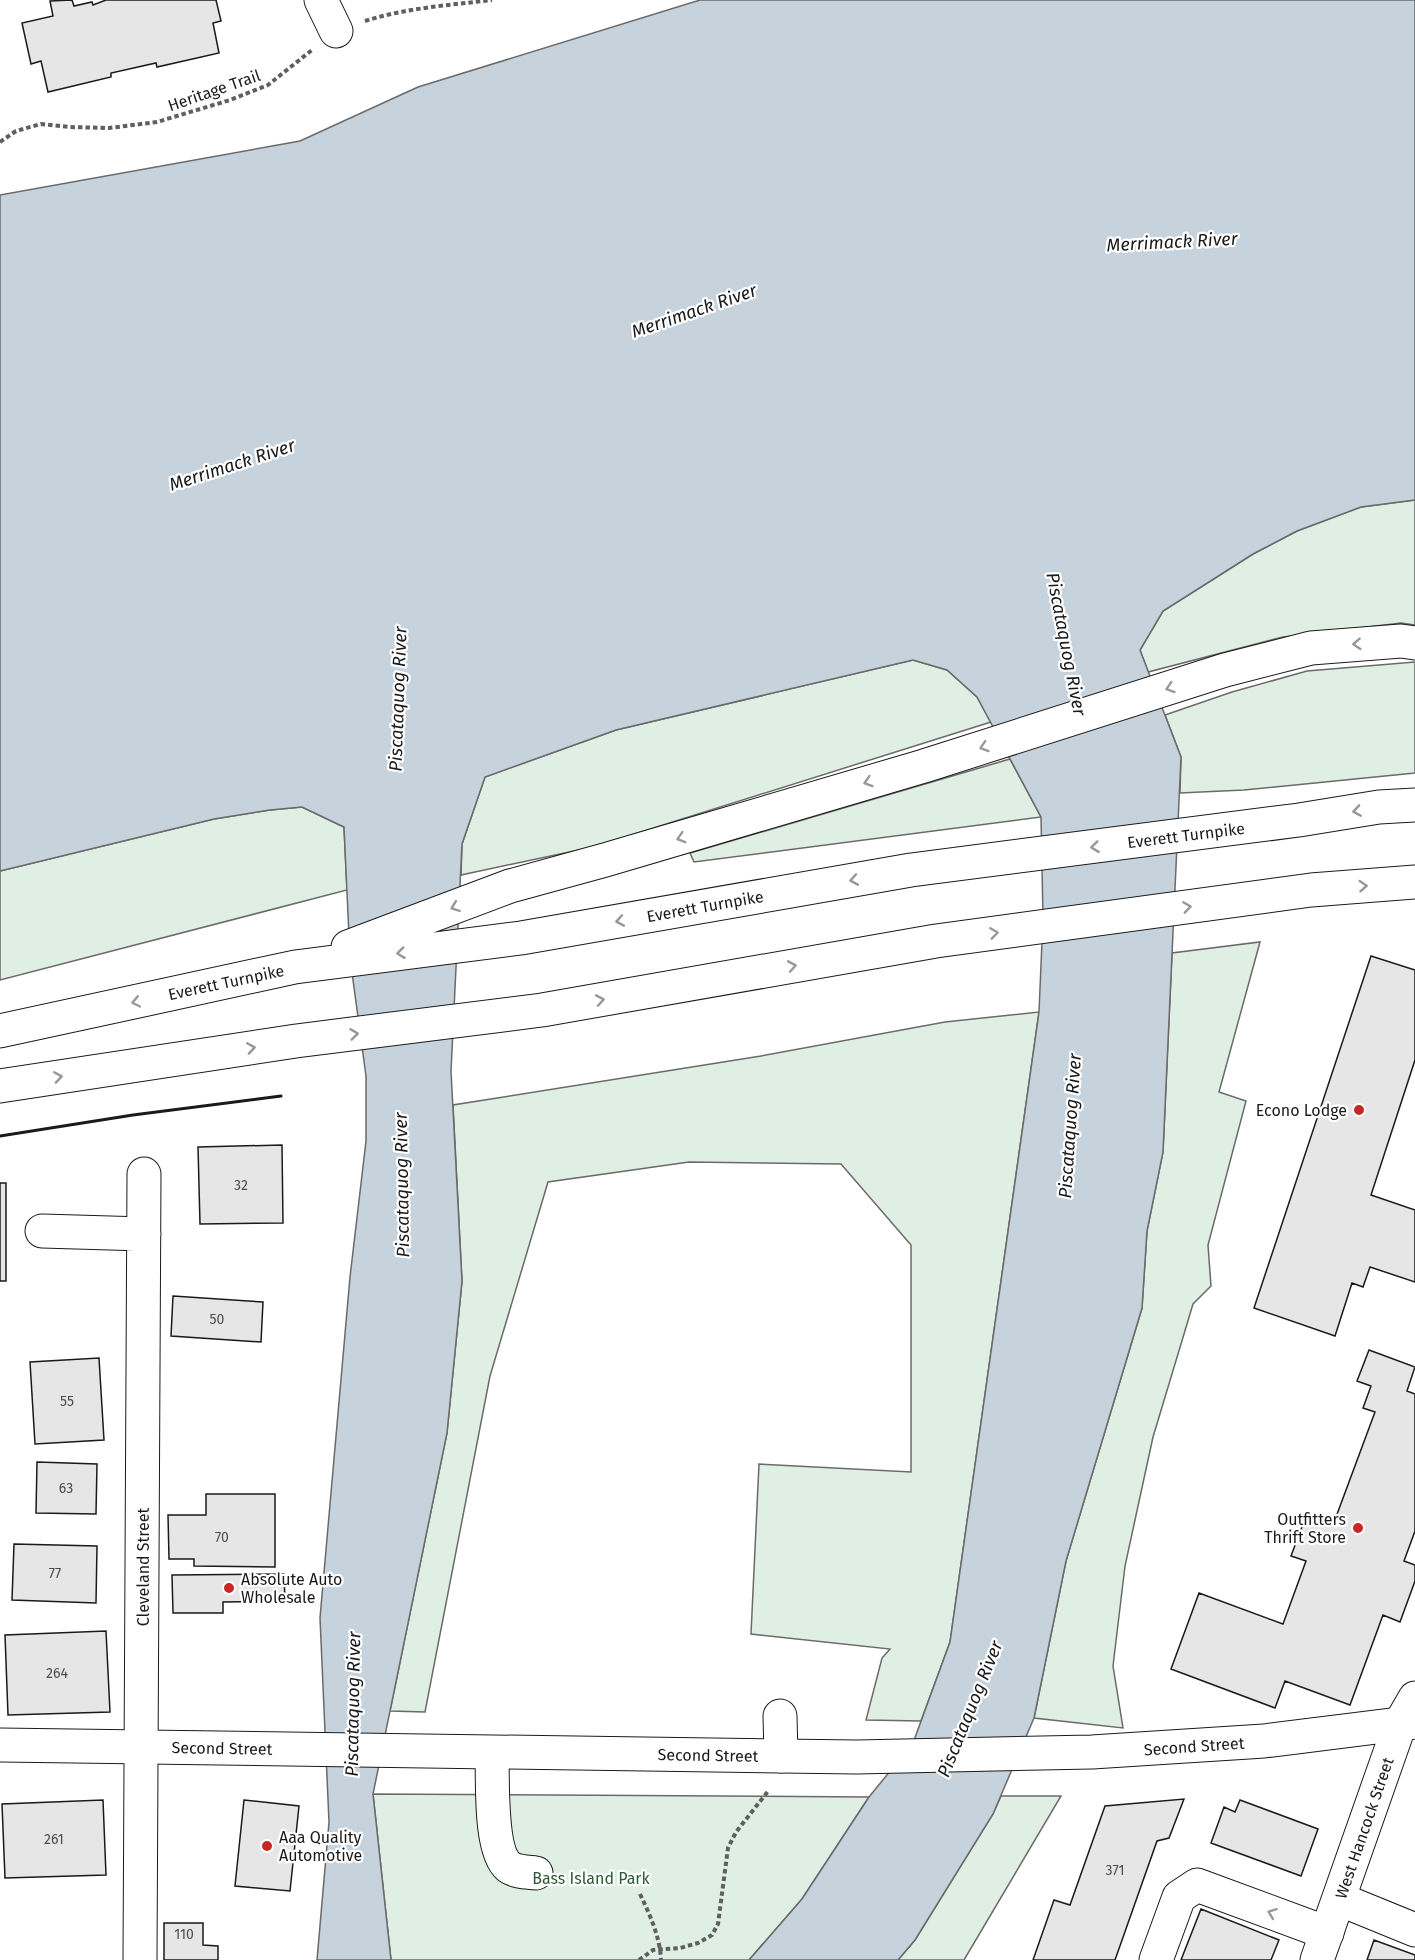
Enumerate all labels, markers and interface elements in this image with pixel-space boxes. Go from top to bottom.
street label: Heritage Trail [165,66,263,115]
water label: Merrimack River [1106,228,1239,256]
water label: Merrimack River [628,279,761,343]
water label: Merrimack River [166,434,299,496]
water label: Piscataquog River [1041,571,1091,718]
water label: Piscataquog River [384,625,412,772]
one-way arrow [1352,637,1361,650]
one-way arrow [1165,681,1176,693]
one-way arrow [979,740,990,752]
one-way arrow [863,775,874,787]
one-way arrow [1352,804,1362,817]
street label: Everett Turnpike [1126,819,1246,852]
one-way arrow [676,831,687,843]
one-way arrow [1090,840,1099,852]
one-way arrow [849,874,858,886]
one-way arrow [1358,880,1367,893]
street label: Everett Turnpike [645,887,765,926]
one-way arrow [450,900,461,912]
one-way arrow [1183,901,1192,913]
one-way arrow [616,914,626,927]
one-way arrow [990,927,999,940]
one-way arrow [396,947,405,959]
one-way arrow [787,960,797,973]
street label: Everett Turnpike [166,961,286,1004]
one-way arrow [131,994,141,1007]
one-way arrow [595,994,605,1006]
one-way arrow [350,1028,359,1041]
one-way arrow [246,1043,255,1055]
water label: Piscataquog River [1054,1052,1086,1199]
one-way arrow [53,1072,62,1084]
place label: Econo Lodge [1256,1101,1347,1120]
marker: Econo Lodge [1352,1103,1366,1117]
water label: Piscataquog River [390,1111,414,1258]
house number: 32 [234,1177,248,1194]
house number: 50 [210,1311,225,1328]
house number: 55 [60,1393,74,1410]
house number: 63 [59,1480,73,1497]
street label: Cleveland Street [134,1508,153,1626]
place label: Outfitters Thrift Store [1264,1510,1346,1547]
marker: Outfitters Thrift Store [1351,1521,1365,1535]
house number: 70 [215,1529,229,1546]
house number: 77 [49,1565,61,1582]
place label: Absolute Auto Wholesale [241,1570,342,1607]
marker: Absolute Auto Wholesale [222,1581,236,1595]
water label: Piscataquog River [341,1630,365,1777]
water label: Piscataquog River [933,1637,1008,1780]
house number: 264 [46,1665,68,1682]
street label: Second Street [1143,1733,1245,1759]
street label: Second Street [171,1738,273,1759]
street label: Second Street [657,1745,759,1766]
street label: West Hancock Street [1331,1755,1398,1901]
place label: Aaa Quality Automotive [279,1828,362,1865]
house number: 261 [44,1831,64,1848]
marker: Aaa Quality Automotive [260,1839,274,1853]
house number: 371 [1106,1862,1124,1879]
park label: Bass Island Park [532,1869,651,1888]
one-way arrow [1267,1908,1278,1920]
house number: 110 [174,1926,194,1943]

